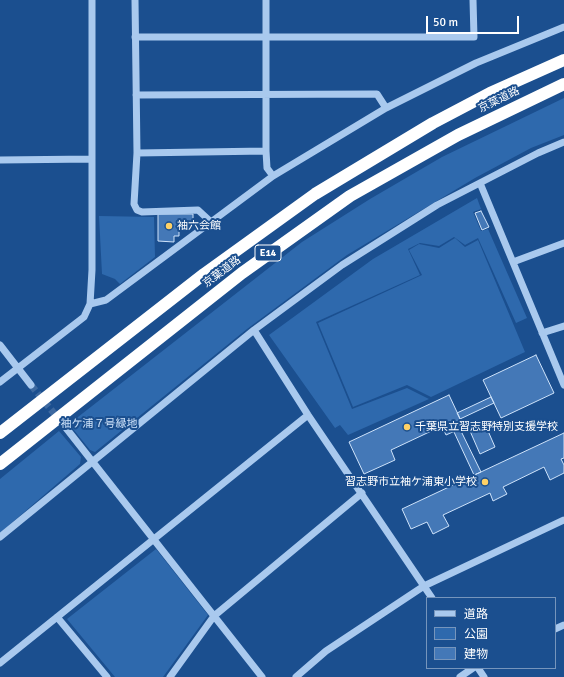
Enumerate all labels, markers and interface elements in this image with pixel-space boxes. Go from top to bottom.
scale bar [428,8,521,34]
text: 50 m [433,15,458,30]
street label: 京葉道路 [476,84,522,116]
place label: 袖六会館 [177,219,221,233]
marker: 袖六会館 [164,221,174,231]
road number: E14 [255,245,281,261]
street label: 京葉道路 [200,253,244,291]
park label: 袖ケ浦７号緑地 [61,417,137,431]
place label: 千葉県立習志野特別支援学校 [415,420,558,434]
marker: 千葉県立習志野特別支援学校 [402,422,412,432]
place label: 習志野市立袖ケ浦東小学校 [345,475,477,489]
marker: 習志野市立袖ケ浦東小学校 [480,477,490,487]
legend [426,597,556,669]
text: 道路 [464,607,488,622]
text: 公園 [464,627,488,642]
text: 建物 [464,647,488,662]

